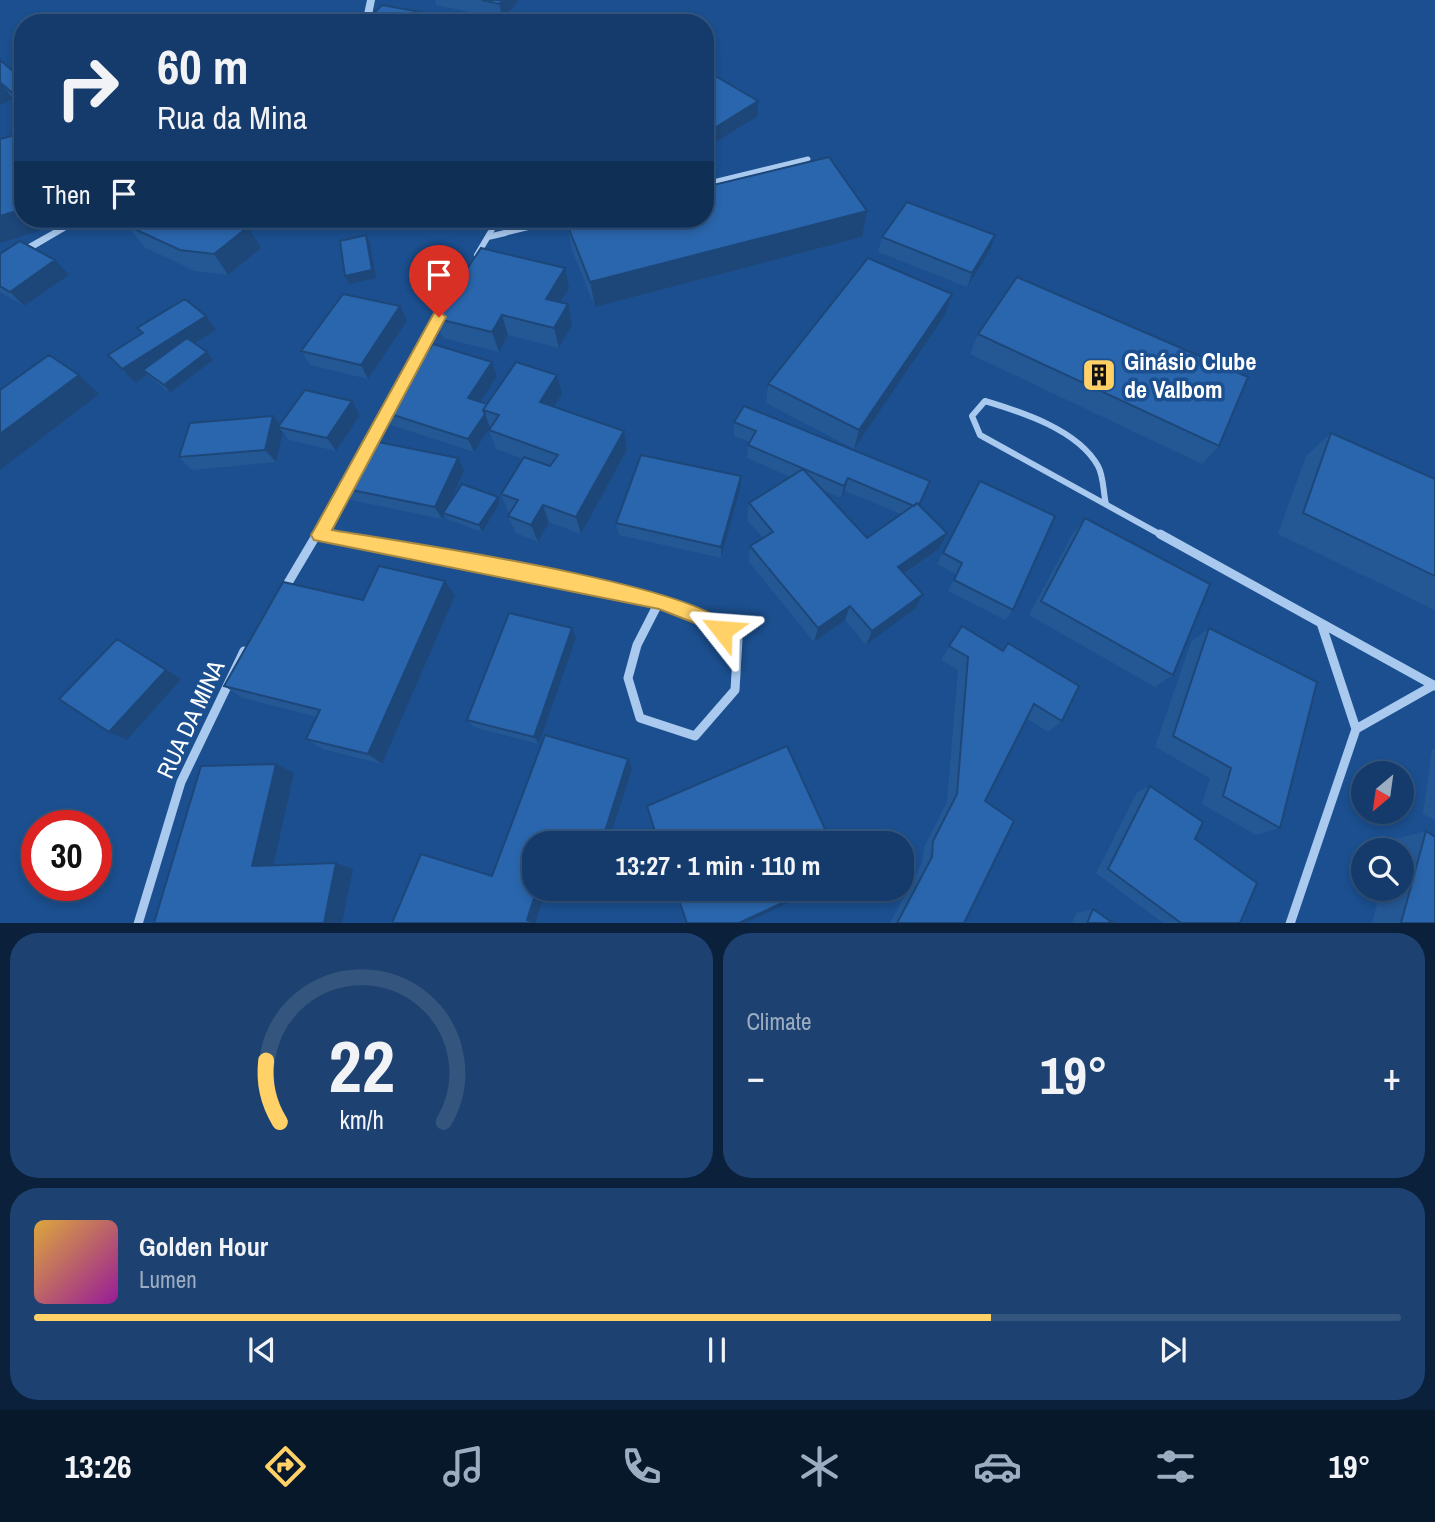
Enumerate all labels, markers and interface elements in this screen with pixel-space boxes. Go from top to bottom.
text: 60 m [157,33,249,99]
icon: right [42,42,133,133]
text: Rua da Mina [157,96,307,139]
icon: arrive [105,175,143,213]
text: Then [42,177,91,212]
pin [409,245,469,317]
icon: arrive [420,256,458,294]
place label: Ginásio Clube de Valbom [1124,345,1256,405]
building icon: Ginásio Clube de Valbom [1080,356,1118,394]
position arrow [685,593,759,667]
street label: RUA DA MINA [149,654,232,783]
north arrow [1351,761,1414,824]
map controls [1351,761,1414,901]
speed limit sign: 30 [21,810,112,901]
button: search [1351,838,1414,901]
text: 13:27 · 1 min · 110 m [615,848,821,883]
text: Climate [747,1006,811,1037]
text: 22 [328,1017,394,1115]
text: 19° [1040,1040,1108,1110]
text: − [747,1051,765,1102]
text: + [1383,1051,1401,1102]
text: km/h [339,1102,383,1136]
text: Golden Hour [139,1229,268,1264]
text: Lumen [139,1264,197,1295]
icon: previous [243,1331,281,1369]
icon: pause [698,1331,736,1369]
icon: next [1154,1331,1192,1369]
icon: directions [261,1442,310,1491]
icon: music [439,1442,488,1491]
icon: phone [617,1442,666,1491]
icon: climate [795,1442,844,1491]
icon: car [973,1442,1022,1491]
icon: filters [1151,1442,1200,1491]
text: 13:26 [64,1445,132,1488]
text: 19° [1328,1445,1370,1488]

